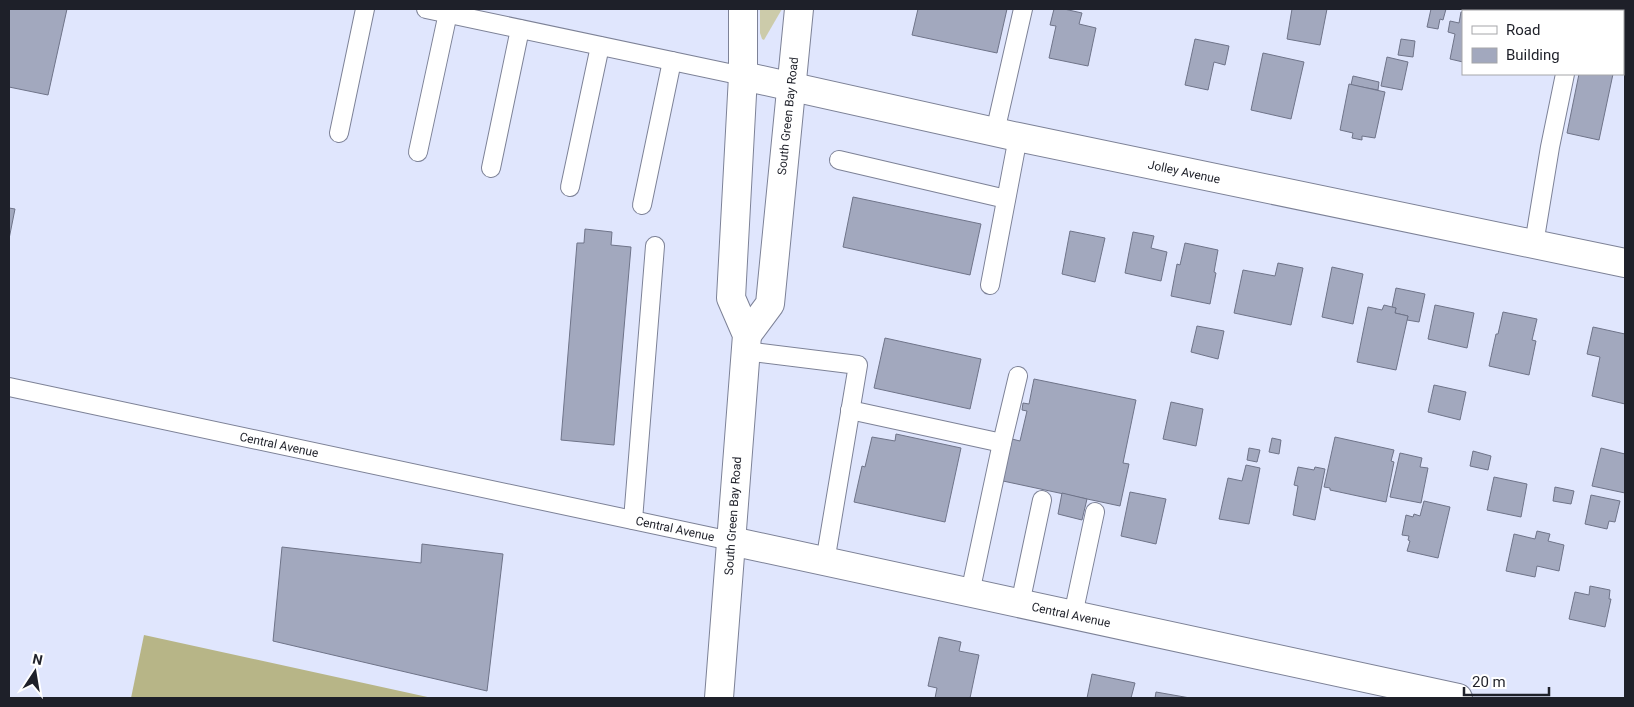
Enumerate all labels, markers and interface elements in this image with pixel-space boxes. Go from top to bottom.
legend [1462,10,1624,75]
text: Road [1506,21,1540,39]
text: Building [1506,46,1560,64]
street label: South Green Bay Road [775,56,801,176]
street label: Jolley Avenue [1147,158,1221,186]
street label: Central Avenue [238,430,320,460]
street label: South Green Bay Road [722,456,744,576]
street label: Central Avenue [634,514,716,544]
street label: Central Avenue [1030,600,1112,630]
north arrow [10,647,60,697]
text: N [31,650,44,668]
scale bar [1464,664,1549,696]
text: 20 m [1472,673,1506,691]

